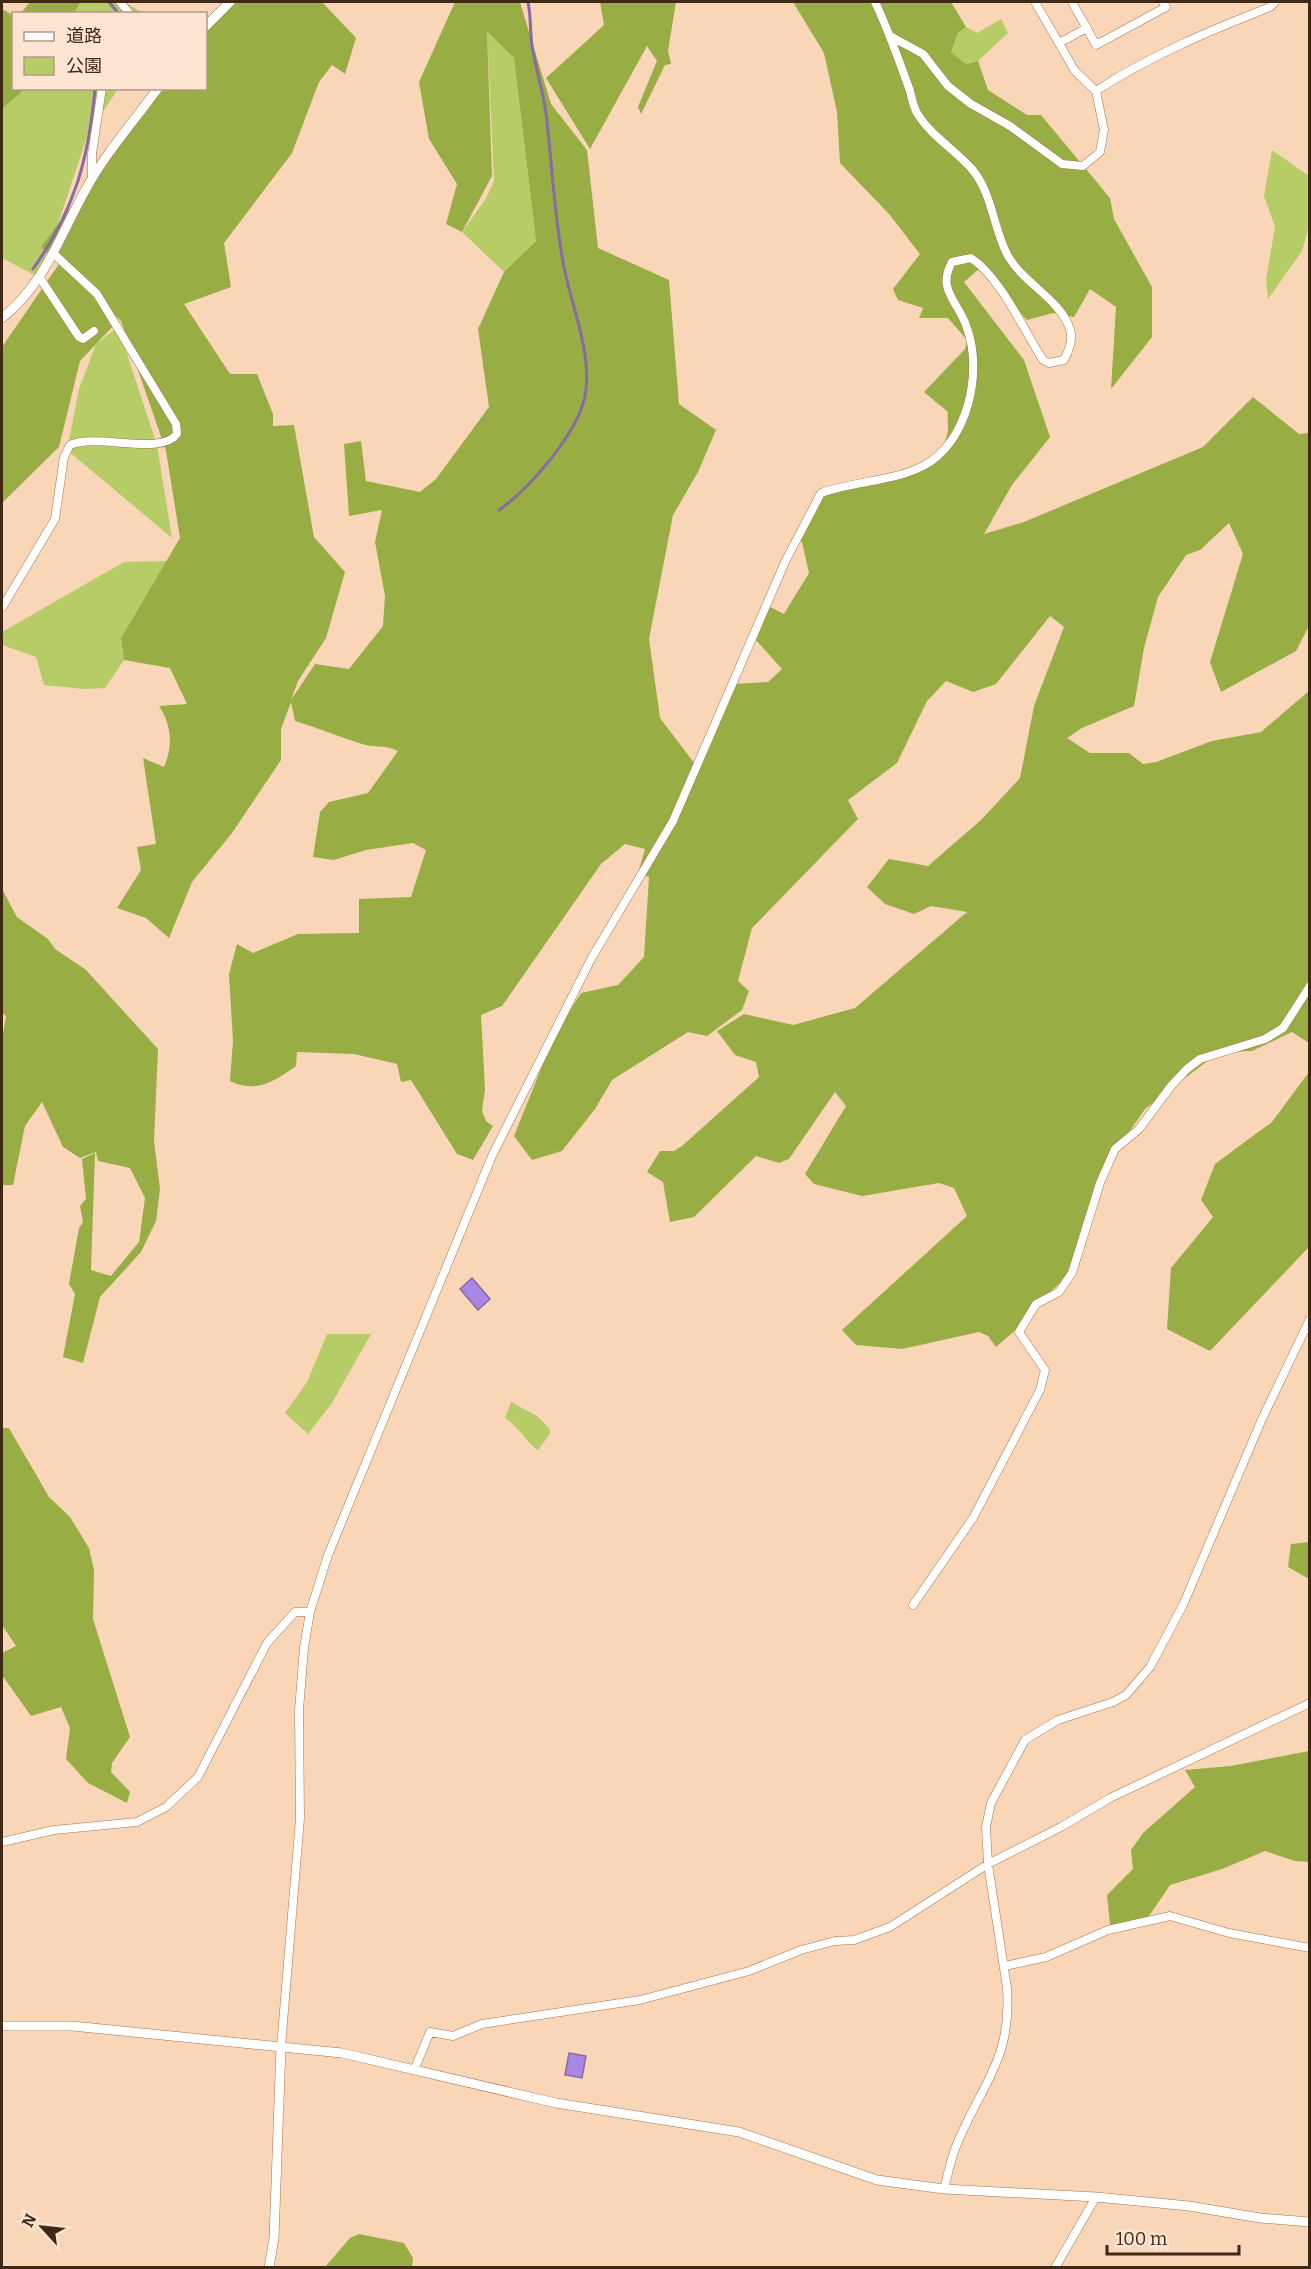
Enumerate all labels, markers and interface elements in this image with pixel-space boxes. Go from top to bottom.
legend [12,12,207,90]
text: 道路 [66,25,102,47]
text: 公園 [66,55,102,77]
north arrow [12,2197,72,2257]
text: N [18,2211,40,2230]
scale bar [1107,2218,1239,2256]
text: 100 m [1116,2228,1167,2250]

